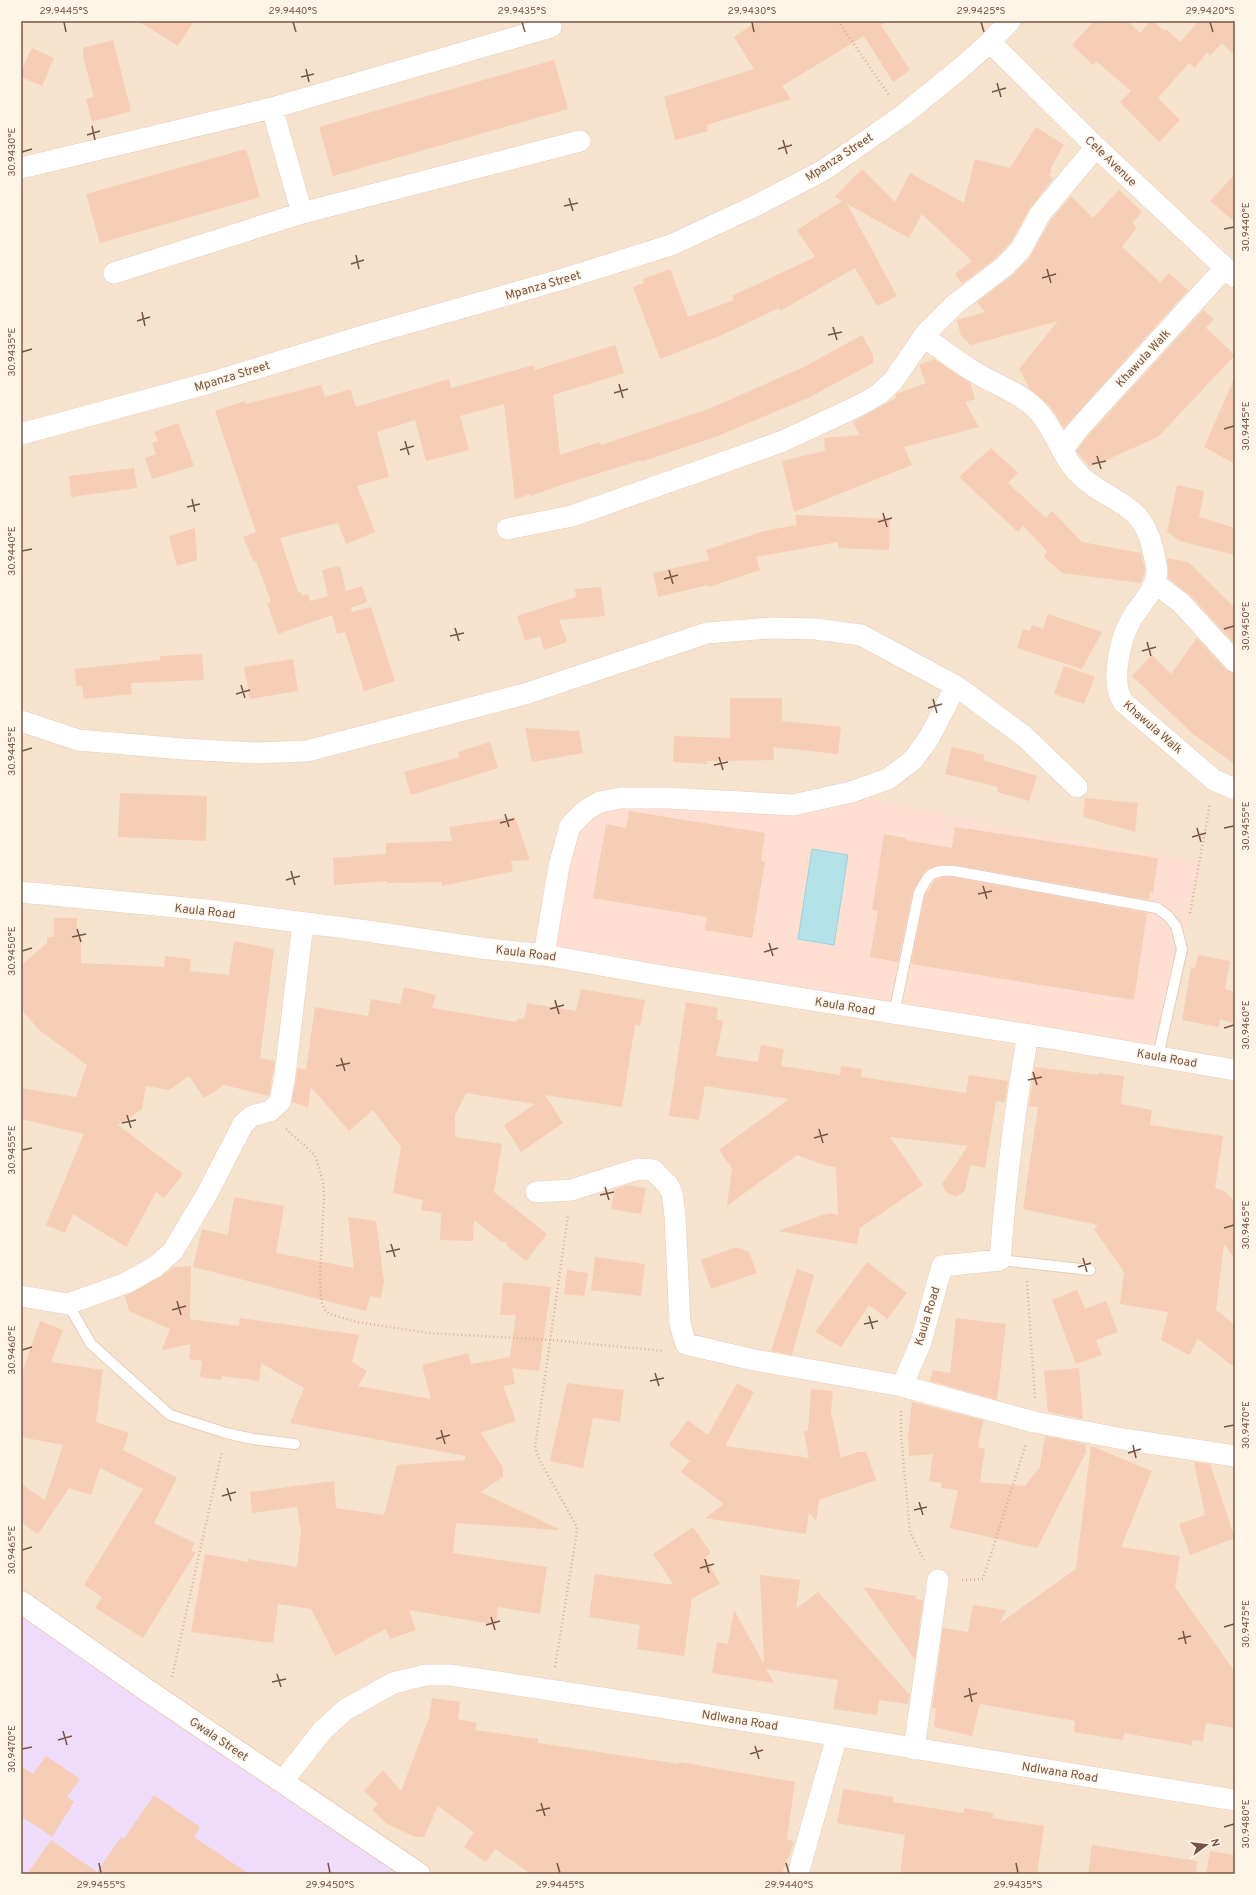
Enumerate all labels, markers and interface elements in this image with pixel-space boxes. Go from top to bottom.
text: 29.9445°S [39,5,89,18]
text: 29.9440°S [268,5,318,18]
text: 29.9435°S [498,5,546,18]
text: 29.9430°S [728,5,776,18]
text: 29.9425°S [957,5,1005,18]
text: 29.9420°S [1185,5,1235,18]
text: 30.9430°E [6,127,19,177]
street label: Mpanza Street [802,130,877,186]
street label: Cele Avenue [1081,133,1140,191]
text: 30.9440°E [1240,202,1253,252]
street label: Mpanza Street [504,268,583,304]
street label: Khawula Walk [1113,326,1175,391]
text: 30.9435°E [6,327,19,377]
street label: Mpanza Street [193,358,272,396]
text: 30.9445°E [1240,401,1253,451]
text: 30.9440°E [6,526,19,576]
text: 30.9450°E [1240,601,1253,651]
street label: Khawula Walk [1119,697,1185,758]
text: 30.9445°E [6,726,19,776]
text: 30.9455°E [1240,801,1253,851]
street label: Kaula Road [174,901,236,923]
text: 30.9450°E [6,926,19,976]
street label: Kaula Road [495,942,557,966]
street label: Kaula Road [814,994,876,1020]
text: 30.9460°E [1240,1000,1253,1050]
street label: Kaula Road [1135,1046,1198,1072]
text: 30.9455°E [6,1125,19,1175]
text: 30.9465°E [1240,1200,1253,1250]
street label: Kaula Road [911,1285,945,1348]
text: 30.9460°E [6,1325,19,1375]
text: 30.9470°E [1240,1401,1253,1449]
text: 30.9465°E [6,1525,19,1575]
text: 30.9475°E [1240,1600,1253,1648]
street label: Ndlwana Road [701,1707,779,1735]
street label: Gwala Street [186,1714,251,1766]
text: 30.9470°E [6,1725,19,1773]
street label: Ndlwana Road [1021,1759,1099,1787]
text: 30.9480°E [1240,1799,1253,1849]
north arrow [1186,1825,1226,1865]
text: N [1207,1837,1222,1848]
text: 29.9455°S [76,1879,126,1892]
text: 29.9450°S [305,1879,355,1892]
text: 29.9445°S [535,1879,585,1892]
text: 29.9440°S [764,1879,814,1892]
text: 29.9435°S [994,1879,1042,1892]

